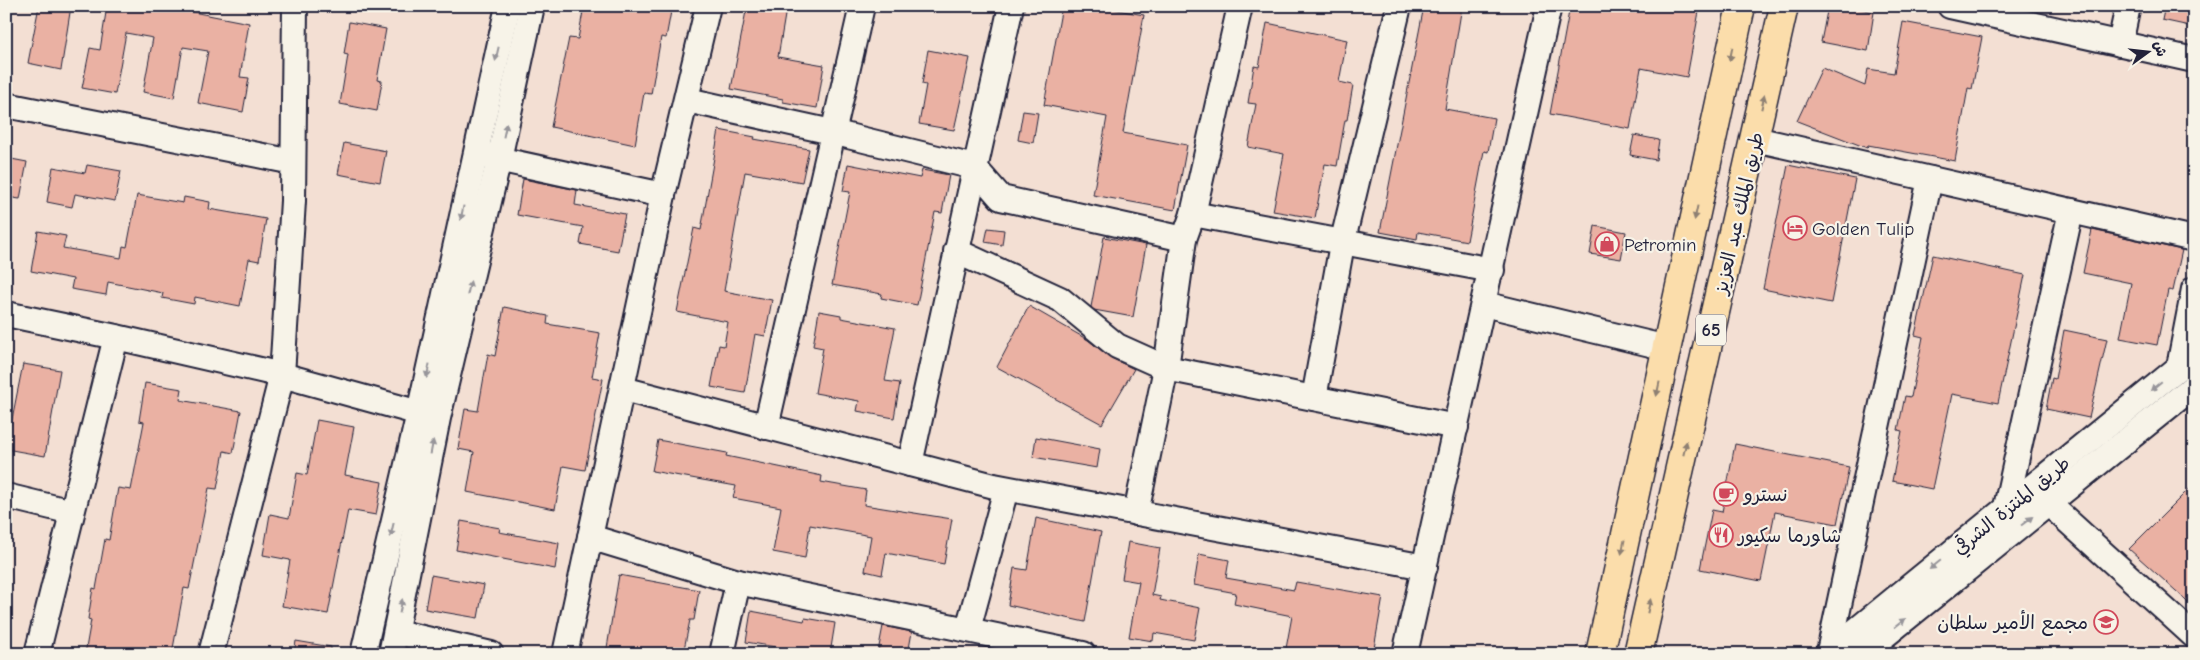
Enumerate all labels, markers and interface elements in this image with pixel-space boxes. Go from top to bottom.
north arrow [2122,28,2172,78]
text: ش [2150,39,2170,58]
one-way arrow [493,46,501,61]
one-way arrow [1727,46,1735,61]
one-way arrow [1759,94,1767,109]
one-way arrow [501,122,509,137]
street label: طريق الملك عبد العزيز [1709,130,1768,298]
one-way arrow [458,205,466,221]
one-way arrow [1692,205,1700,221]
hotel icon: Golden Tulip [1782,215,1808,241]
place label: Golden Tulip [1812,218,1914,240]
shop icon: Petromin [1594,231,1620,257]
place label: Petromin [1624,234,1697,256]
one-way arrow [465,281,473,296]
road number: 65 [1696,314,1726,346]
one-way arrow [424,364,432,379]
one-way arrow [1654,381,1662,396]
one-way arrow [2150,381,2163,392]
one-way arrow [429,438,437,454]
one-way arrow [1681,440,1689,455]
street label: طريق المنتزة الشرقي [1947,450,2076,561]
cafe icon: نسترو [1713,481,1739,507]
place label: نسترو [1742,484,1788,506]
one-way arrow [2020,516,2033,527]
one-way arrow [388,522,396,537]
restaurant icon: شاورما سكيور [1708,522,1734,548]
place label: شاورما سكيور [1736,525,1841,547]
one-way arrow [1619,540,1627,555]
one-way arrow [1929,560,1942,571]
one-way arrow [397,598,405,614]
one-way arrow [1645,599,1653,614]
school or university icon: مجمع الأمير سلطان [2093,609,2119,635]
place label: مجمع الأمير سلطان [1937,610,2088,636]
one-way arrow [1893,618,1906,629]

